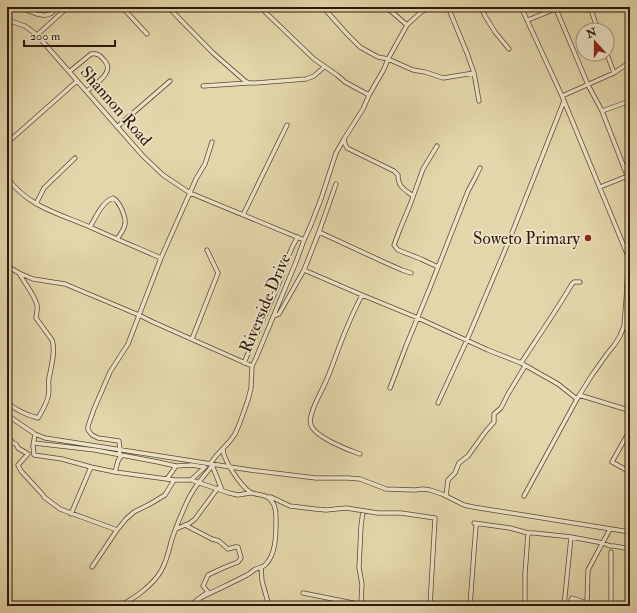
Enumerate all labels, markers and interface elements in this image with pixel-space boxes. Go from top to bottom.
scale bar [24,22,115,48]
north arrow [575,22,615,62]
text: N [584,25,600,41]
text: 200 m [30,29,61,44]
street label: Shannon Road [76,62,157,151]
place label: Soweto Primary [473,228,581,250]
marker: Soweto Primary [583,233,593,243]
street label: Riverside Drive [235,250,295,356]

